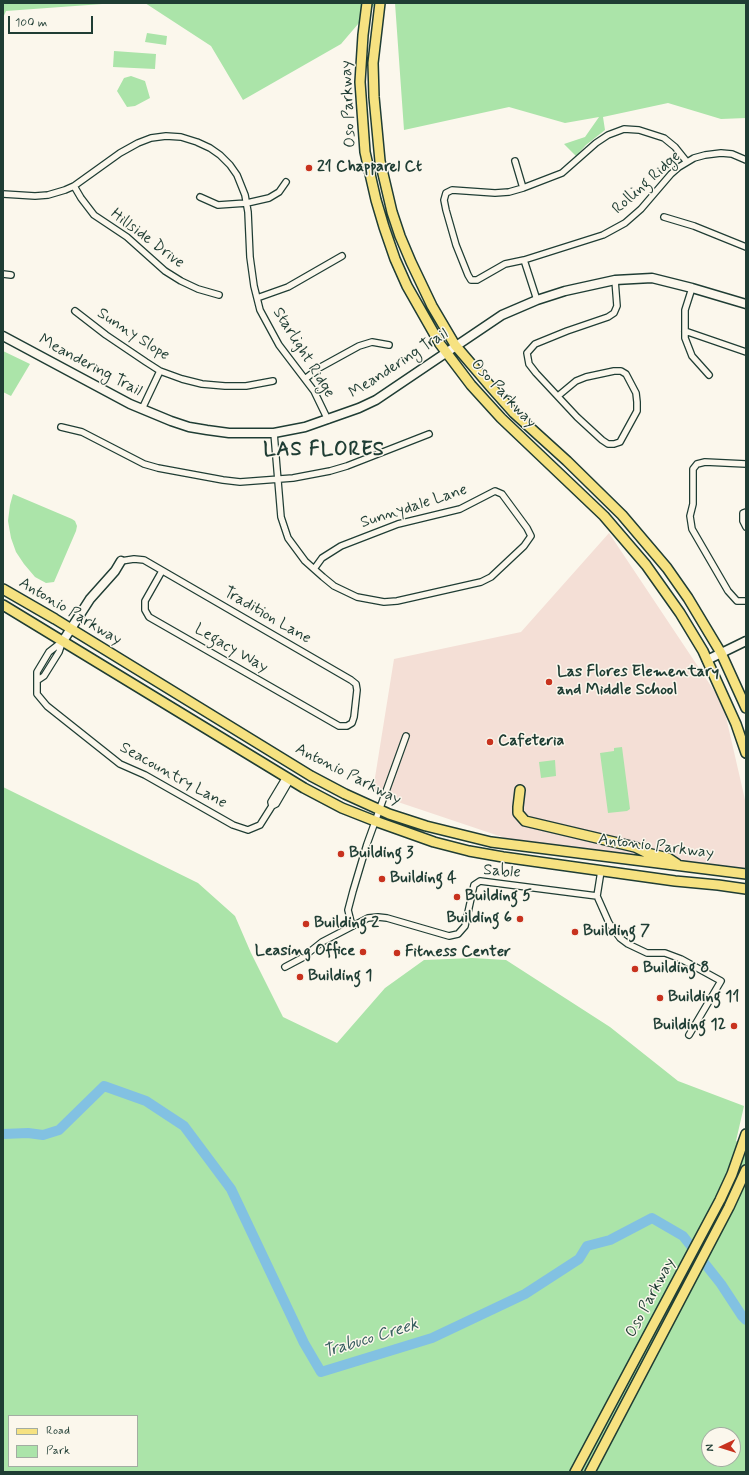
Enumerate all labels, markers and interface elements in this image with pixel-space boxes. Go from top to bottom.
scale bar [10,8,95,34]
text: 100 m [15,15,47,31]
street label: Oso Parkway [337,60,361,148]
street label: Rolling Ridge [609,147,685,219]
place label: 21 Chapparel Ct [317,158,422,178]
marker: 21 Chapparel Ct [304,163,314,173]
street label: Hillside Drive [106,205,188,273]
street label: Sunny Slope [93,304,173,366]
street label: Starlight Ridge [268,304,338,402]
street label: Meandering Trail [346,325,452,403]
street label: Meandering Trail [35,331,145,401]
street label: Oso Parkway [466,355,540,433]
district label: LAS FLORES [262,439,386,463]
street label: Sunnydale Lane [358,481,470,533]
street label: Antonio Parkway [15,574,125,650]
street label: Tradition Lane [220,583,314,649]
street label: Legacy Way [191,620,271,678]
place label: Las Flores Elementary and Middle School [557,663,719,701]
marker: Las Flores Elementary and Middle School [544,677,554,687]
place label: Cafeteria [498,732,564,752]
marker: Cafeteria [485,737,495,747]
street label: Seacountry Lane [116,739,230,813]
street label: Antonio Parkway [292,740,404,810]
street label: Antonio Parkway [597,830,715,864]
place label: Building 3 [349,844,414,864]
marker: Building 3 [336,849,346,859]
street label: Sable [483,861,521,883]
place label: Building 4 [390,869,457,889]
marker: Building 4 [377,874,387,884]
place label: Building 5 [465,887,532,907]
marker: Building 5 [452,892,462,902]
place label: Building 6 [446,909,512,929]
place label: Building 2 [314,914,379,934]
marker: Building 6 [515,914,525,924]
marker: Building 2 [301,919,311,929]
place label: Building 7 [583,922,650,942]
marker: Building 7 [570,927,580,937]
place label: Leasing Office [255,942,355,962]
place label: Fitness Center [405,943,511,963]
marker: Leasing Office [358,947,368,957]
marker: Fitness Center [392,948,402,958]
place label: Building 8 [643,959,709,979]
marker: Building 8 [630,964,640,974]
place label: Building 1 [308,967,372,987]
marker: Building 1 [295,972,305,982]
place label: Building 11 [668,988,739,1008]
marker: Building 11 [655,993,665,1003]
place label: Building 12 [653,1016,726,1036]
marker: Building 12 [729,1021,739,1031]
street label: Oso Parkway [622,1255,680,1341]
water label: Trabuco Creek [321,1315,421,1363]
legend [8,1415,138,1467]
text: Road [46,1423,70,1439]
north arrow [701,1427,741,1467]
text: Park [46,1443,70,1459]
text: N [703,1444,717,1452]

